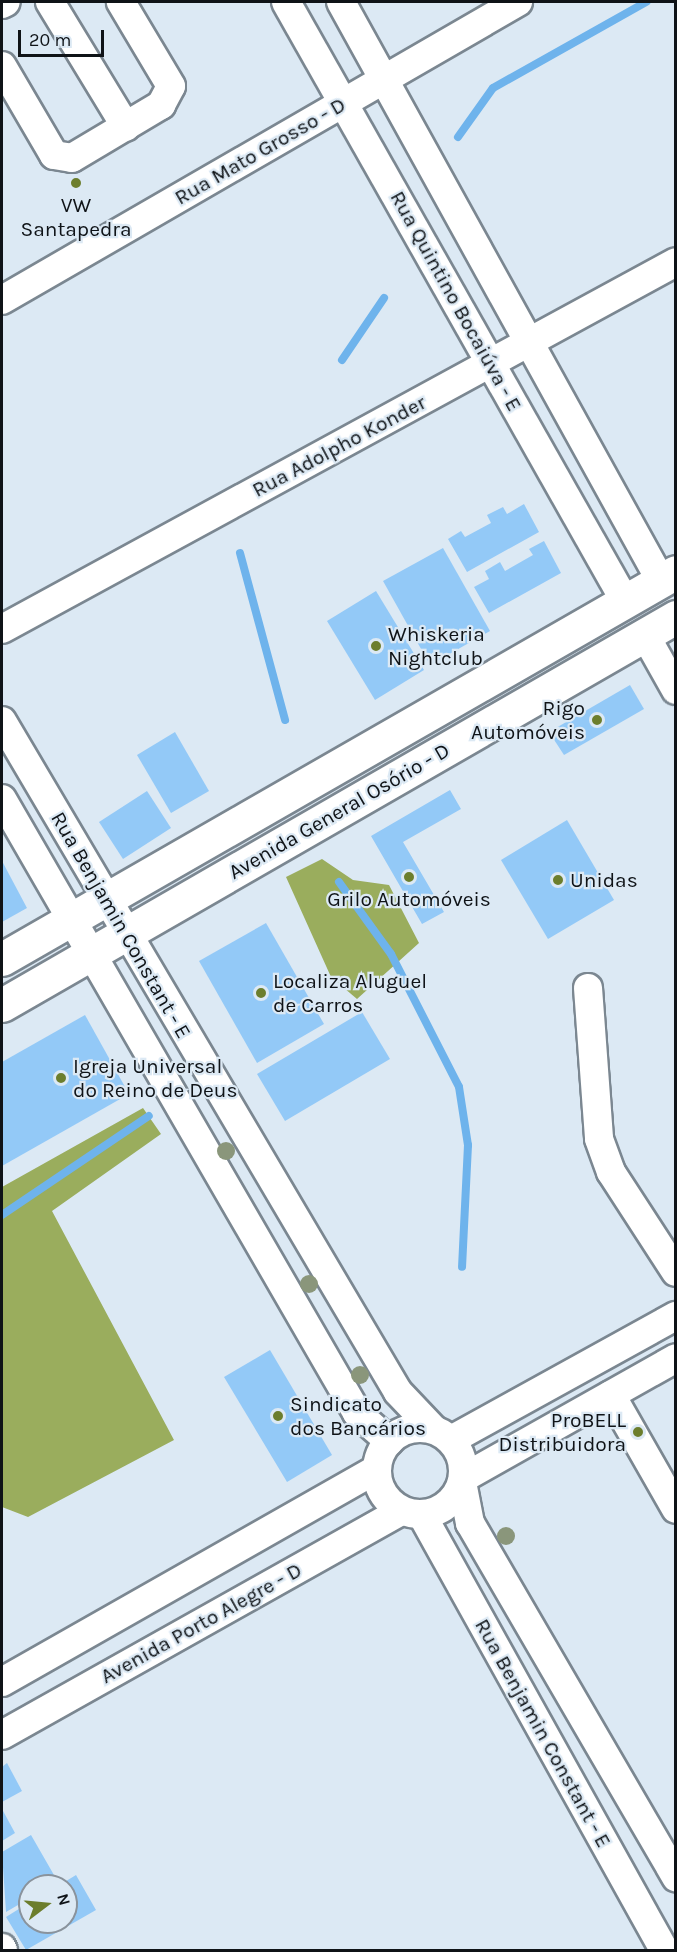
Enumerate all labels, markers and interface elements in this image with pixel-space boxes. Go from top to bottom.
scale bar [21,18,106,56]
text: 20 m [29,29,71,51]
street label: Rua Mato Grosso - D [170,92,350,210]
marker: VW Santapedra [69,176,83,190]
street label: Rua Quintino Bocaiúva - E [385,187,527,415]
place label: VW Santapedra [20,192,132,242]
street label: Rua Adolpho Konder [248,390,430,502]
place label: Whiskeria Nightclub [388,621,485,671]
marker: Whiskeria Nightclub [369,639,383,653]
place label: Rigo Automóveis [471,695,585,745]
marker: Rigo Automóveis [590,713,604,727]
street label: Avenida General Osório - D [224,737,454,885]
street label: Rua Benjamin Constant - E [46,807,196,1043]
place label: Unidas [570,867,638,893]
marker: Grilo Automóveis [402,870,416,884]
marker: Unidas [551,873,565,887]
place label: Grilo Automóveis [327,886,491,912]
place label: Localiza Aluguel de Carros [273,968,427,1018]
marker: Localiza Aluguel de Carros [254,986,268,1000]
place label: Igreja Universal do Reino de Deus [73,1053,238,1103]
marker: Igreja Universal do Reino de Deus [54,1071,68,1085]
place label: Sindicato dos Bancários [290,1391,426,1441]
place label: ProBELL Distribuidora [499,1407,626,1457]
marker: Sindicato dos Bancários [271,1409,285,1423]
marker: ProBELL Distribuidora [631,1425,645,1439]
street label: Avenida Porto Alegre - D [96,1557,306,1689]
street label: Rua Benjamin Constant - E [470,1614,616,1852]
north arrow [18,1874,78,1934]
text: N [53,1891,75,1908]

